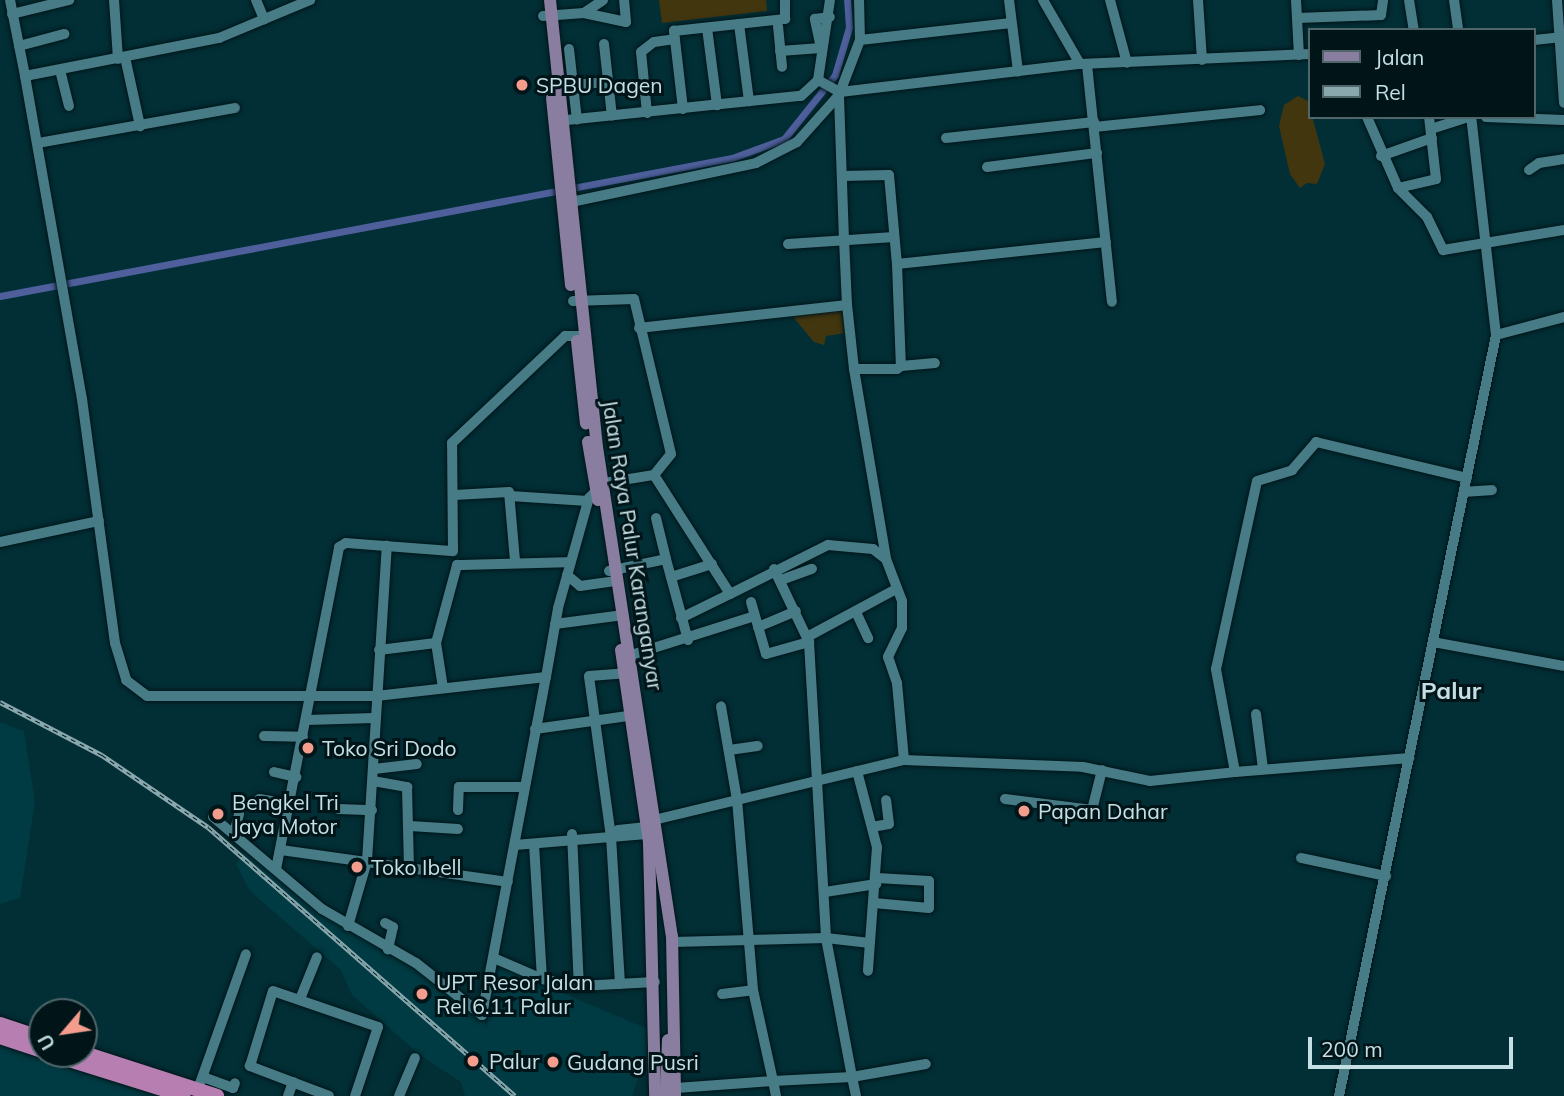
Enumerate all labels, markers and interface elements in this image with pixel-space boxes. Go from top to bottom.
legend [1308,28,1536,119]
text: Jalan [1375,44,1424,70]
place label: SPBU Dagen [536,72,663,98]
marker: SPBU Dagen [514,77,530,93]
text: Rel [1375,79,1406,105]
street label: Jalan Raya Palur Karanganyar [598,398,668,692]
district label: Palur [1421,677,1481,705]
place label: Toko Sri Dodo [322,735,457,761]
marker: Toko Sri Dodo [300,740,316,756]
place label: Bengkel Tri Jaya Motor [232,789,339,839]
place label: Papan Dahar [1038,798,1168,824]
marker: Papan Dahar [1016,803,1032,819]
marker: Bengkel Tri Jaya Motor [210,806,226,822]
place label: Toko Ibell [371,854,462,880]
marker: Toko Ibell [349,859,365,875]
place label: UPT Resor Jalan Rel 6.11 Palur [436,969,593,1019]
marker: UPT Resor Jalan Rel 6.11 Palur [414,986,430,1002]
north arrow [28,998,98,1068]
scale bar [1312,1023,1517,1066]
text: U [32,1030,60,1054]
text: 200 m [1321,1036,1383,1062]
place label: Palur [489,1048,540,1074]
place label: Gudang Pusri [567,1049,699,1075]
marker: Palur [463,1051,483,1071]
marker: Gudang Pusri [545,1054,561,1070]

